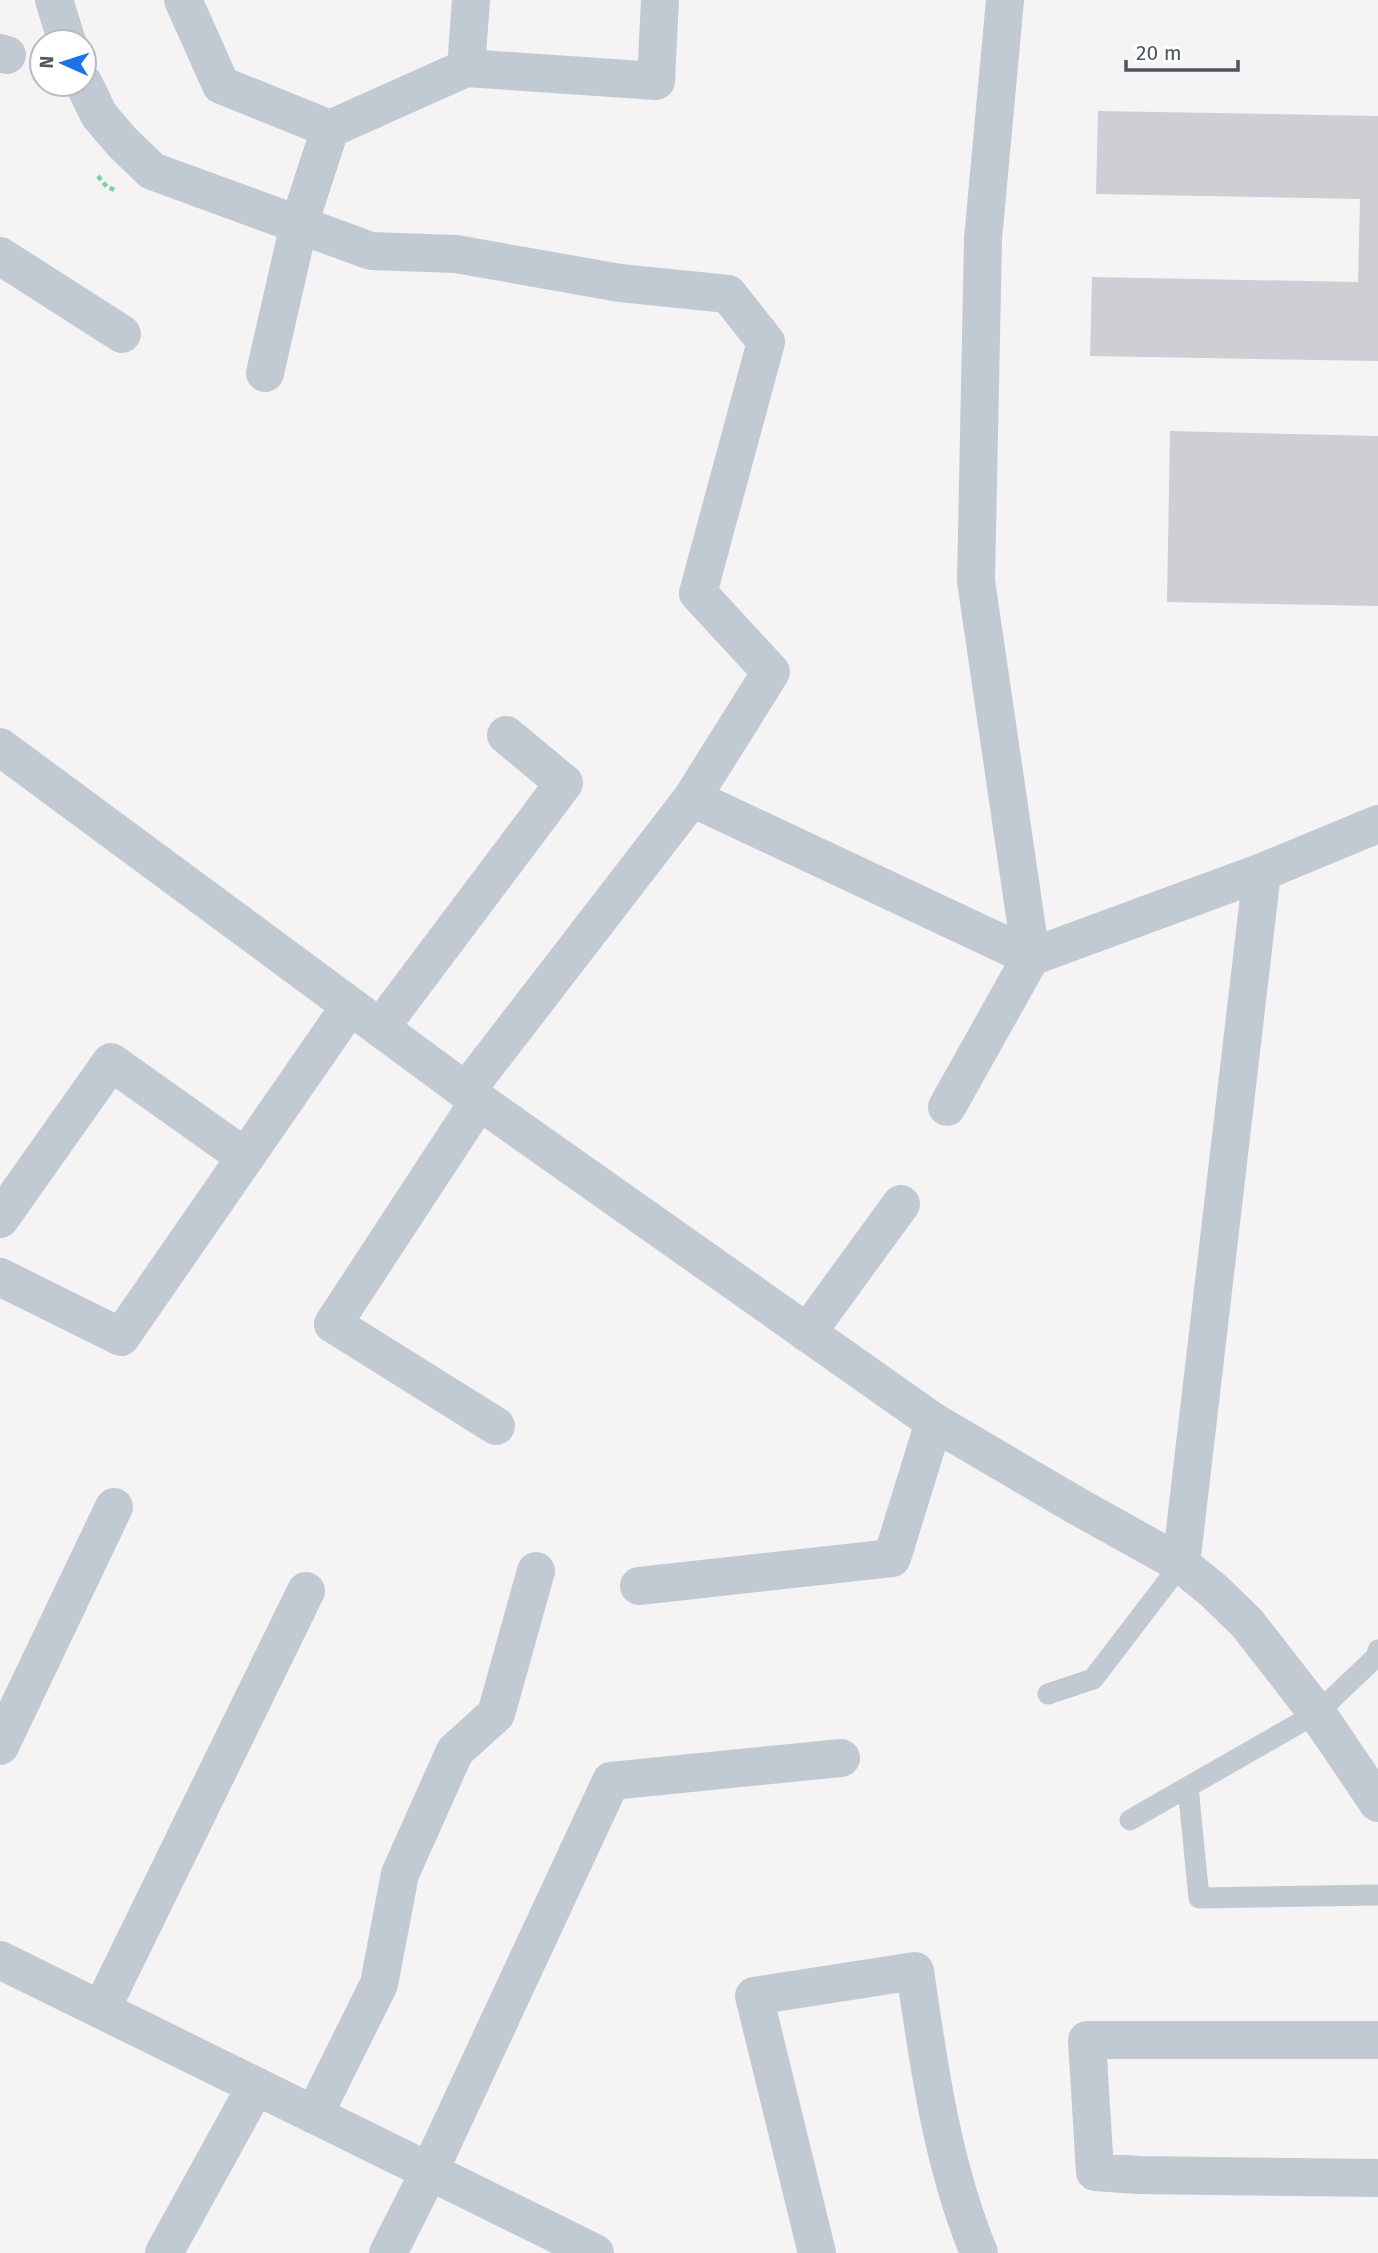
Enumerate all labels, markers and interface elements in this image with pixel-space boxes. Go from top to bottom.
north arrow [28,28,98,98]
scale bar [1126,28,1238,72]
text: 20 m [1136,40,1182,66]
text: N [35,55,58,69]

